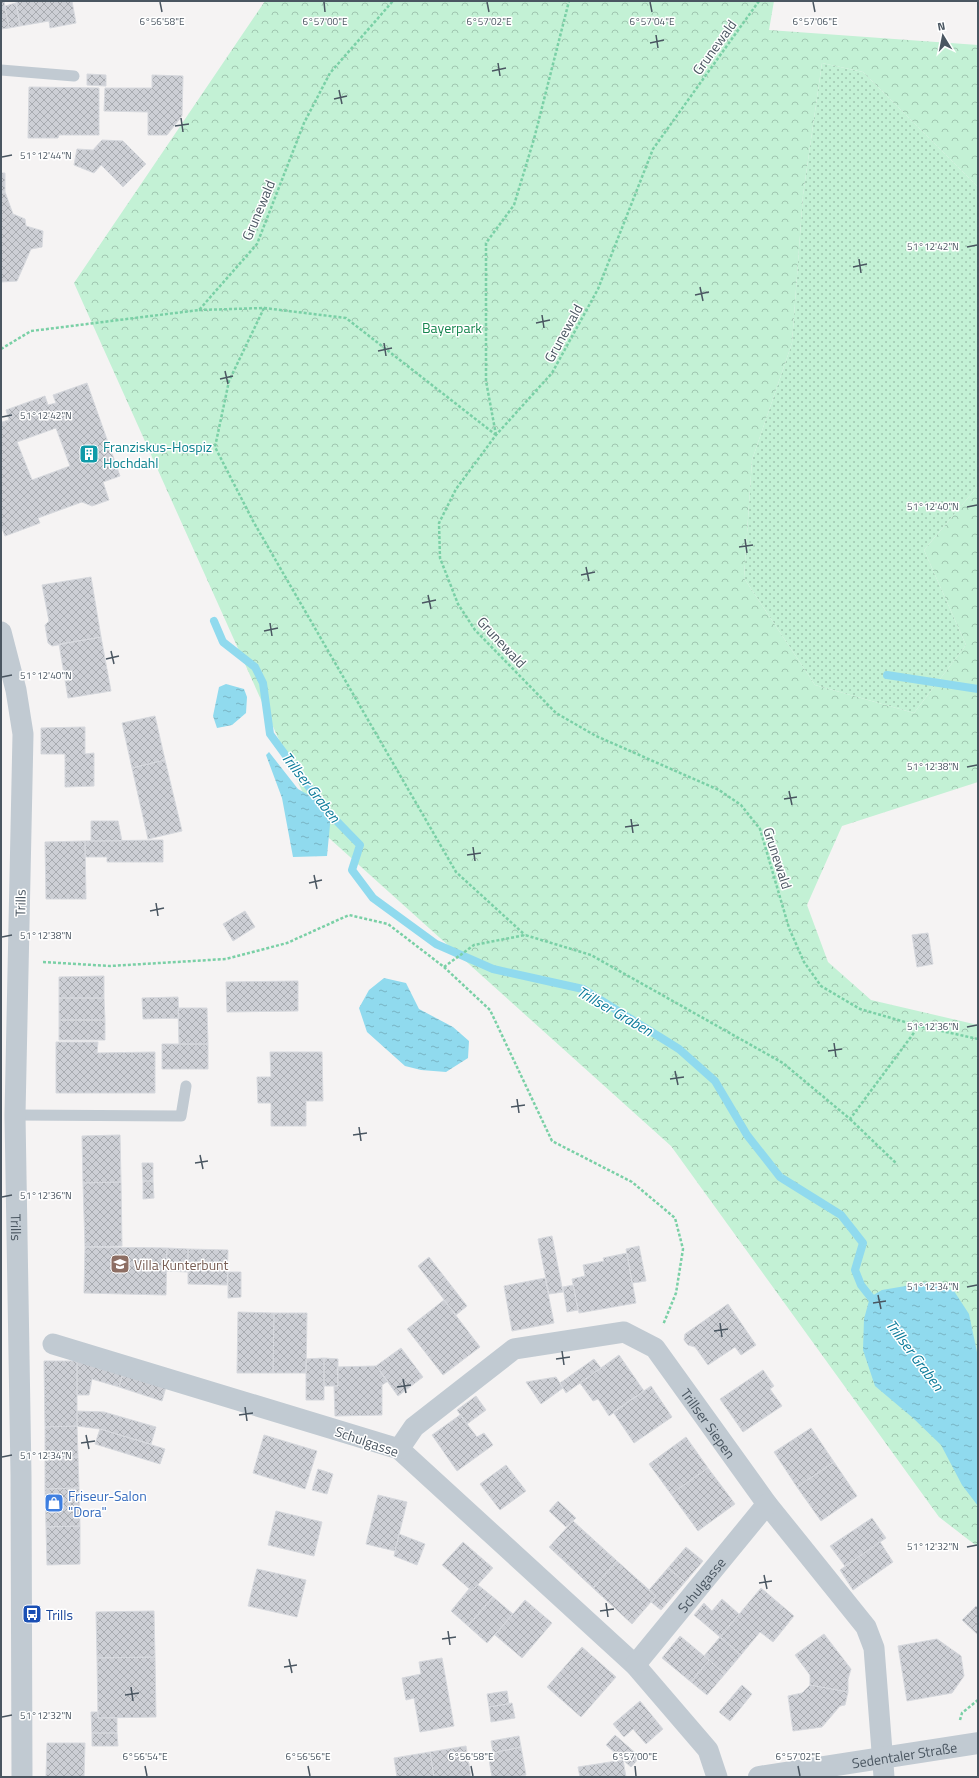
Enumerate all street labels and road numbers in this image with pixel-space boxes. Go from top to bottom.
street label: Grunewald [687,15,741,79]
street label: Grunewald [236,177,280,243]
street label: Grunewald [538,300,588,366]
street label: Grunewald [473,612,531,672]
street label: Grunewald [758,824,798,892]
street label: Trills [9,889,31,917]
street label: Trills [6,1214,28,1241]
street label: Trillser Siepen [676,1384,741,1462]
street label: Schulgasse [332,1420,402,1462]
street label: Schulgasse [672,1552,730,1617]
street label: Sedentaler Straße [850,1736,958,1773]

